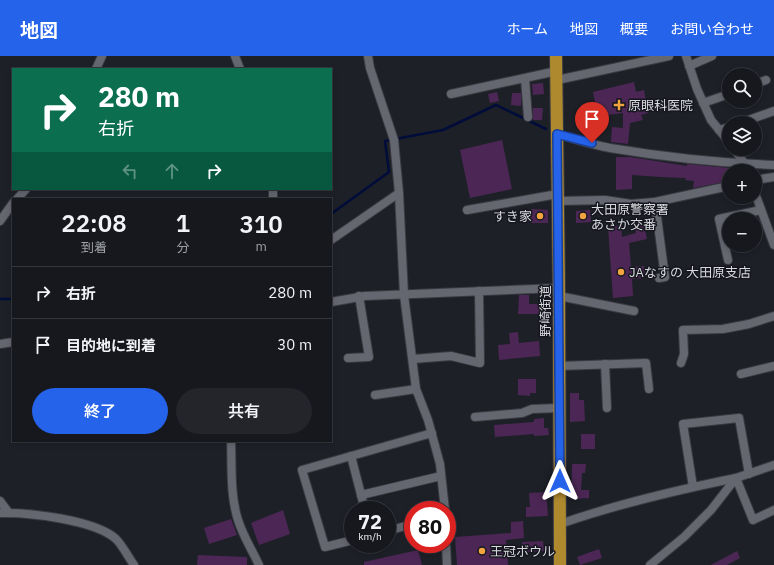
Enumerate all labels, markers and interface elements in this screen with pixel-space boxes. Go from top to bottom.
text: 地図 [20,18,58,42]
text: ホーム [506,20,548,38]
text: 地図 [570,20,598,38]
text: 概要 [620,20,648,38]
text: お問い合わせ [670,20,754,38]
map controls [722,68,762,252]
button: search [722,68,762,108]
text: 280 m [98,78,180,115]
icon: right [32,84,84,136]
place label: 原眼科医院 [628,97,693,114]
marker: 原眼科医院 [613,99,625,111]
pin [575,102,609,143]
icon: arrive [581,108,603,130]
button: layers [722,116,762,156]
text: 右折 [98,117,134,140]
icon: left [119,160,141,182]
icon: ahead [161,160,183,182]
icon: right [203,160,225,182]
button: + [722,164,762,204]
place label: 大田原警察署 あさか交番 [591,201,669,233]
text: 22:08 [61,207,127,239]
text: 1 [176,207,190,239]
text: 310 [240,208,283,240]
place label: すき家 [493,208,532,225]
marker: すき家 [535,211,545,221]
marker: 大田原警察署 あさか交番 [578,211,588,221]
button: − [722,212,762,252]
text: m [255,238,267,255]
text: 到着 [81,239,107,256]
text: 分 [177,239,190,256]
place label: JAなすの 大田原支店 [629,264,751,281]
marker: JAなすの 大田原支店 [616,267,626,277]
icon: right [32,282,54,304]
text: 280 m [268,283,312,302]
text: 右折 [66,284,96,303]
street label: 野崎街道 [537,285,554,337]
icon: arrive [32,334,54,356]
text: 30 m [277,335,312,354]
text: 目的地に到着 [66,336,156,355]
button: 終了 [32,388,168,434]
button: 共有 [176,388,312,434]
position arrow [539,460,581,502]
speed limit sign: 80 [404,501,456,553]
text: 72 [358,508,382,535]
text: km/h [358,530,382,543]
place label: 王冠ボウル [490,543,555,560]
marker: 王冠ボウル [477,546,487,556]

